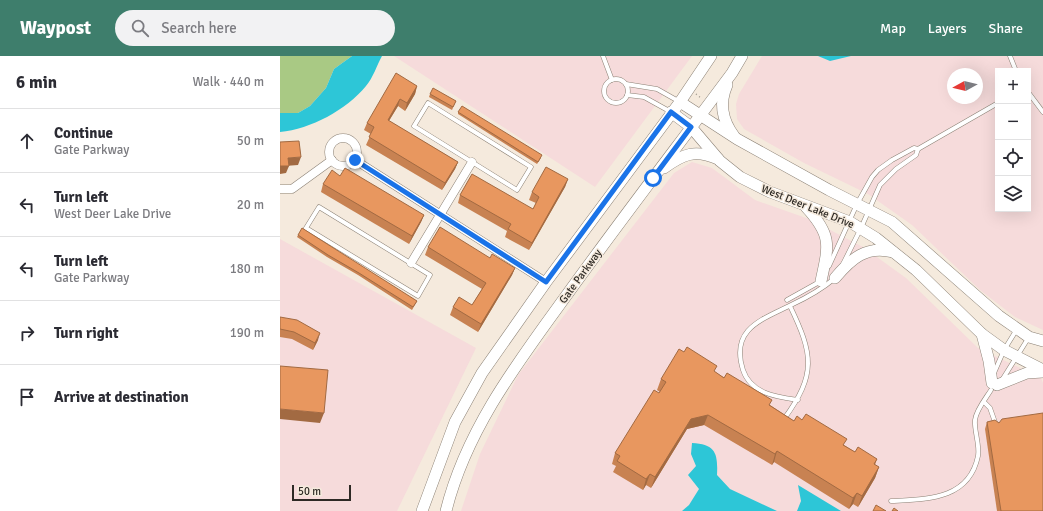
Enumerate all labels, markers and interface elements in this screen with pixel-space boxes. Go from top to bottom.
search box [115,10,395,46]
text: Waypost [20,16,91,40]
icon: search [129,17,151,39]
text: Search here [161,19,237,37]
text: Map [880,20,906,37]
text: Layers [928,20,967,37]
text: Share [989,20,1023,37]
north arrow [947,68,983,104]
map controls [995,68,1031,212]
button: + [995,68,1031,104]
text: 6 min [16,72,57,93]
text: Walk · 440 m [193,74,264,90]
button: − [995,104,1031,140]
text: Continue [54,124,113,142]
icon: ahead [16,130,38,152]
text: 50 m [237,133,264,149]
button: locate [995,140,1031,176]
text: Gate Parkway [54,142,129,158]
route end [346,151,364,169]
route start [644,169,662,187]
button: layers [995,176,1031,212]
street label: West Deer Lake Drive [759,182,856,231]
text: Turn left [54,188,108,206]
icon: left [16,194,38,216]
text: 20 m [237,197,264,213]
text: West Deer Lake Drive [54,206,171,222]
street label: Gate Parkway [556,246,605,306]
text: Turn left [54,252,108,270]
icon: left [16,258,38,280]
text: 180 m [230,261,264,277]
text: Gate Parkway [54,270,129,286]
icon: right [16,322,38,344]
text: Turn right [54,324,119,342]
text: 190 m [230,325,264,341]
icon: arrive [16,386,38,408]
text: Arrive at destination [54,388,189,406]
scale bar [292,483,351,502]
text: 50 m [298,485,321,498]

